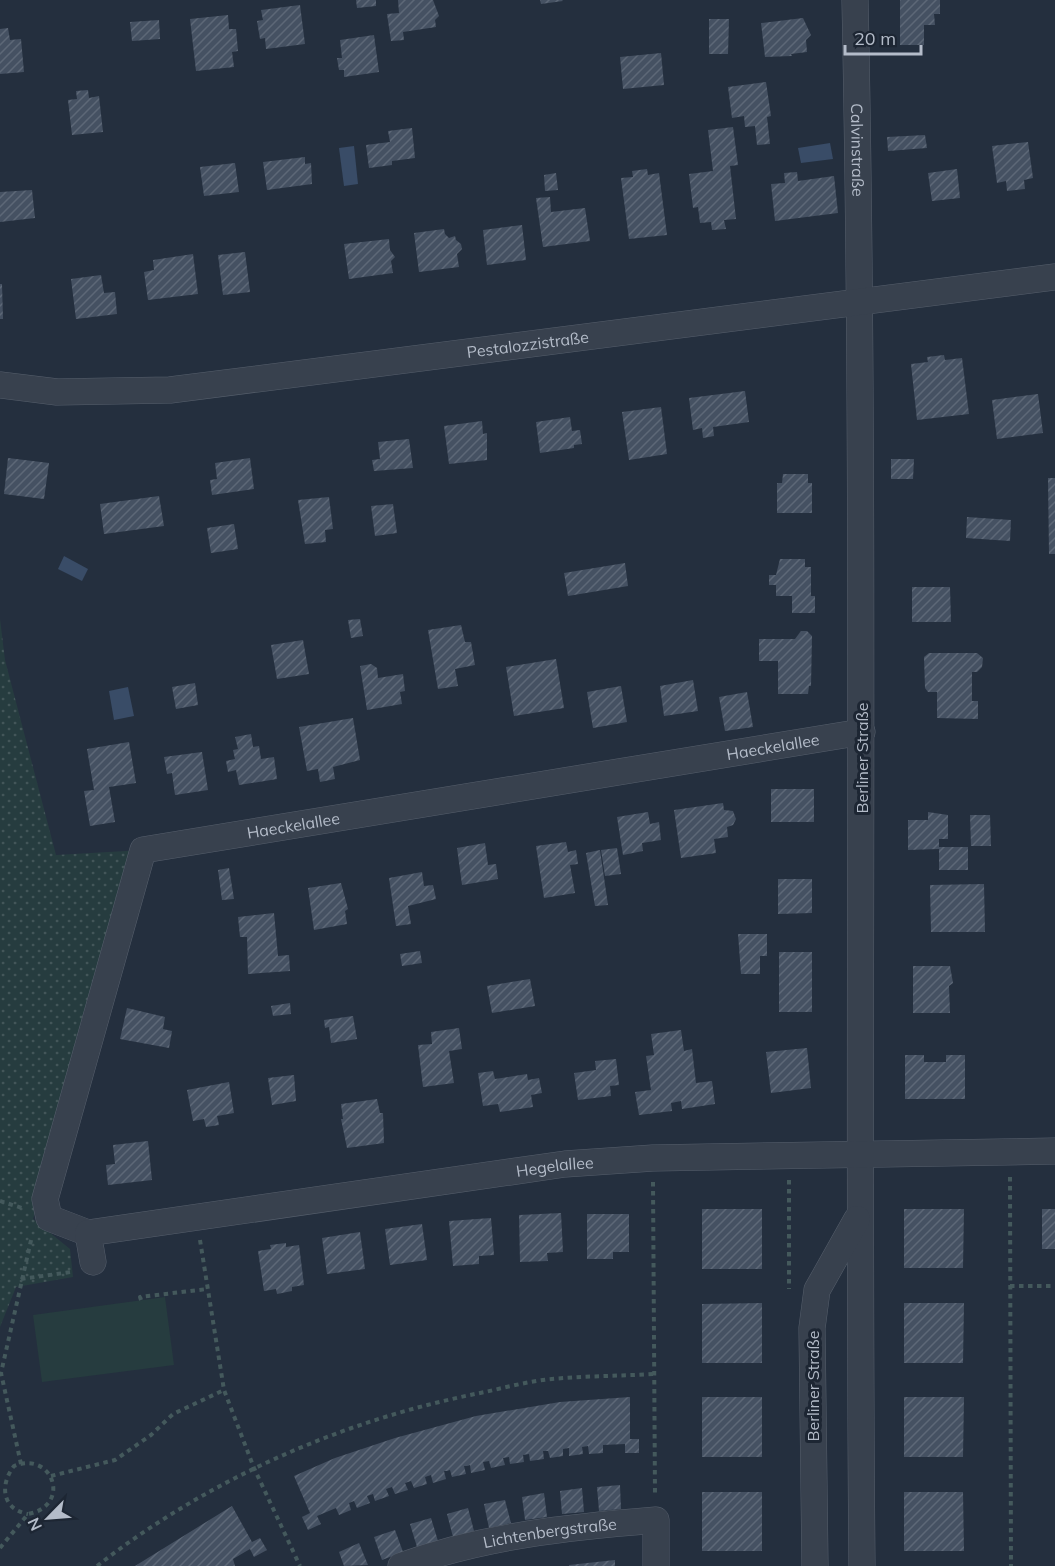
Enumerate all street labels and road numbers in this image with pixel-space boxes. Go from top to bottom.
street label: Calvinstraße [847,103,868,197]
street label: Pestalozzistraße [465,327,590,362]
street label: Berliner Straße [852,703,872,813]
street label: Haeckelallee [725,729,821,764]
street label: Haeckelallee [245,808,341,843]
street label: Hegelallee [515,1152,594,1181]
street label: Berliner Straße [803,1331,823,1441]
street label: Lichtenbergstraße [481,1513,618,1552]

